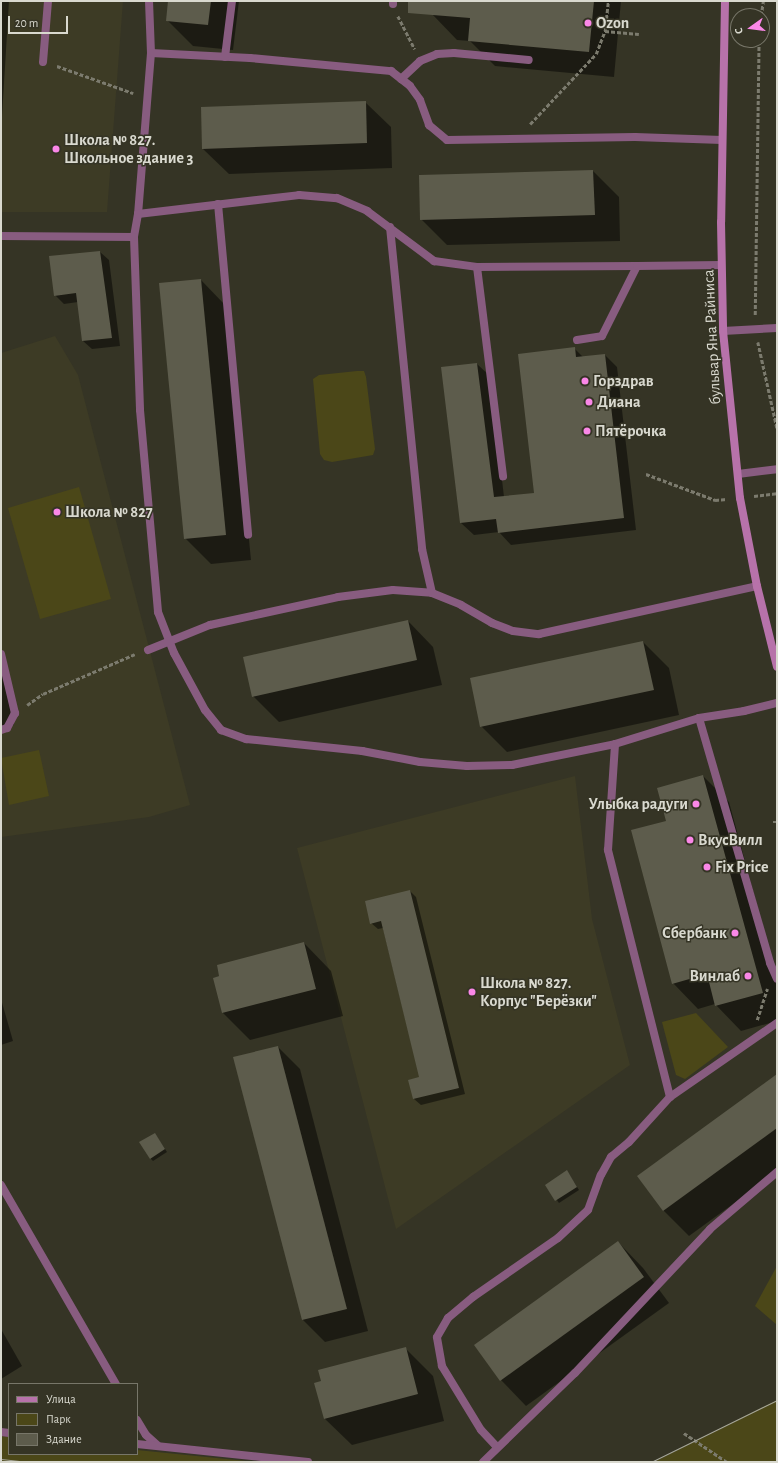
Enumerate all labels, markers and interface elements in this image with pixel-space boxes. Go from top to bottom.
scale bar [10,8,70,34]
north arrow [730,8,770,48]
place label: Ozon [596,13,629,33]
text: 20 m [15,17,38,29]
marker: Ozon [583,18,593,28]
text: С [733,26,745,35]
place label: Школа № 827. Школьное здание 3 [64,130,193,168]
marker: Школа № 827. Школьное здание 3 [51,144,61,154]
street label: бульвар Яна Райниса [699,269,725,405]
place label: Горздрав [593,371,654,391]
marker: Горздрав [580,376,590,386]
place label: Диана [597,392,641,412]
marker: Диана [584,397,594,407]
place label: Пятёрочка [595,421,666,441]
marker: Пятёрочка [582,426,592,436]
place label: Школа № 827 [65,502,153,522]
marker: Школа № 827 [52,507,62,517]
place label: Улыбка радуги [589,794,688,814]
marker: Улыбка радуги [691,799,701,809]
place label: ВкусВилл [698,830,763,850]
marker: ВкусВилл [685,835,695,845]
place label: Fix Price [715,857,768,877]
marker: Fix Price [702,862,712,872]
place label: Сбербанк [662,923,727,943]
marker: Сбербанк [730,928,740,938]
place label: Винлаб [689,966,740,986]
marker: Винлаб [743,971,753,981]
place label: Школа № 827. Корпус "Берёзки" [480,973,597,1011]
marker: Школа № 827. Корпус "Берёзки" [467,987,477,997]
legend [8,1383,138,1455]
text: Улица [46,1393,76,1405]
text: Парк [46,1413,71,1425]
text: Здание [46,1433,82,1445]

